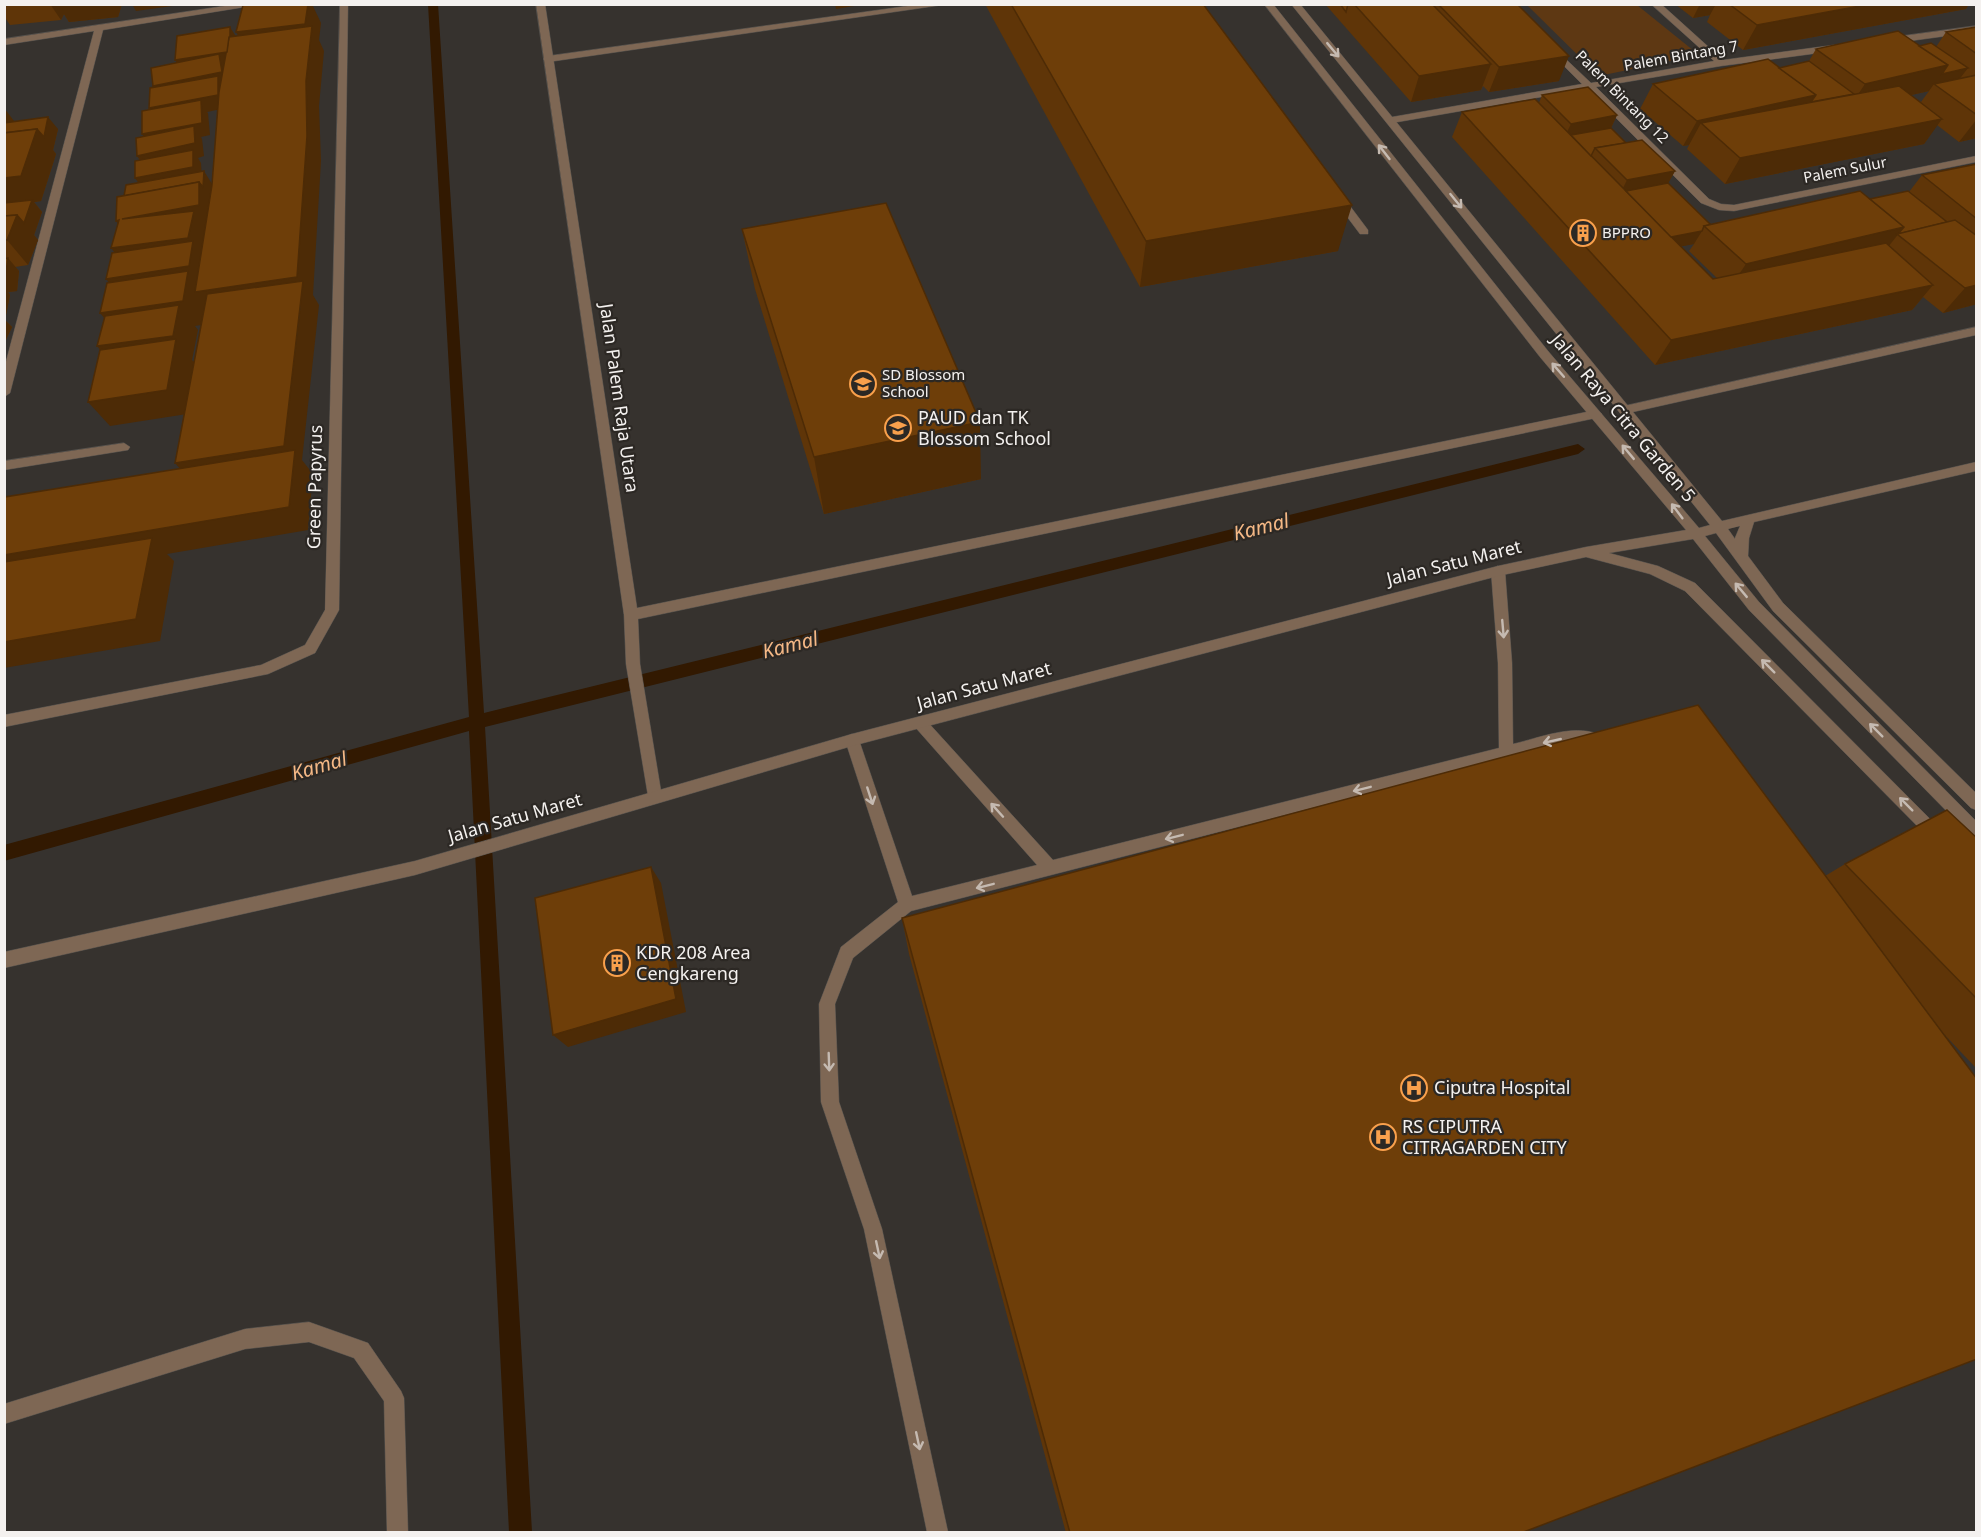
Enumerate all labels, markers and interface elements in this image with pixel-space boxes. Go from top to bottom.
street label: Palem Bintang 7 [1622,35,1739,75]
one-way arrow [1326,41,1339,57]
street label: Palem Bintang 12 [1572,45,1674,147]
one-way arrow [1378,144,1391,160]
street label: Palem Sulur [1801,151,1888,187]
one-way arrow [1450,192,1463,208]
building icon: BPPRO [1568,218,1598,248]
place label: BPPRO [1602,222,1651,242]
street label: Jalan Palem Raja Utara [595,300,645,494]
street label: Jalan Raya Citra Garden 5 [1545,327,1701,507]
one-way arrow [1551,363,1565,378]
place label: SD Blossom School [882,364,965,401]
school or university icon: SD Blossom School [848,369,878,399]
place label: PAUD dan TK Blossom School [918,405,1051,450]
school or university icon: PAUD dan TK Blossom School [883,413,913,443]
street label: Green Papyrus [301,425,327,549]
one-way arrow [1621,445,1635,460]
one-way arrow [1671,504,1683,520]
water label: Kamal [1230,506,1292,546]
street label: Jalan Satu Maret [1382,534,1524,591]
one-way arrow [1734,582,1747,598]
one-way arrow [1497,619,1508,639]
water label: Kamal [759,624,821,664]
street label: Jalan Satu Maret [912,655,1054,715]
one-way arrow [1761,658,1776,673]
one-way arrow [1869,722,1884,737]
one-way arrow [1542,736,1562,747]
water label: Kamal [288,745,351,786]
one-way arrow [1353,783,1372,795]
street label: Jalan Satu Maret [443,786,585,848]
one-way arrow [865,786,876,805]
one-way arrow [1898,796,1913,811]
one-way arrow [990,803,1004,818]
one-way arrow [1164,832,1183,844]
one-way arrow [976,880,995,892]
place label: KDR 208 Area Cengkareng [636,940,751,985]
building icon: KDR 208 Area Cengkareng [602,948,632,978]
one-way arrow [823,1052,835,1072]
hospital icon: Ciputra Hospital [1399,1073,1429,1103]
place label: Ciputra Hospital [1434,1075,1570,1099]
place label: RS CIPUTRA CITRAGARDEN CITY [1402,1114,1568,1159]
hospital icon: RS CIPUTRA CITRAGARDEN CITY [1368,1122,1398,1152]
one-way arrow [873,1239,884,1259]
one-way arrow [913,1430,924,1450]

